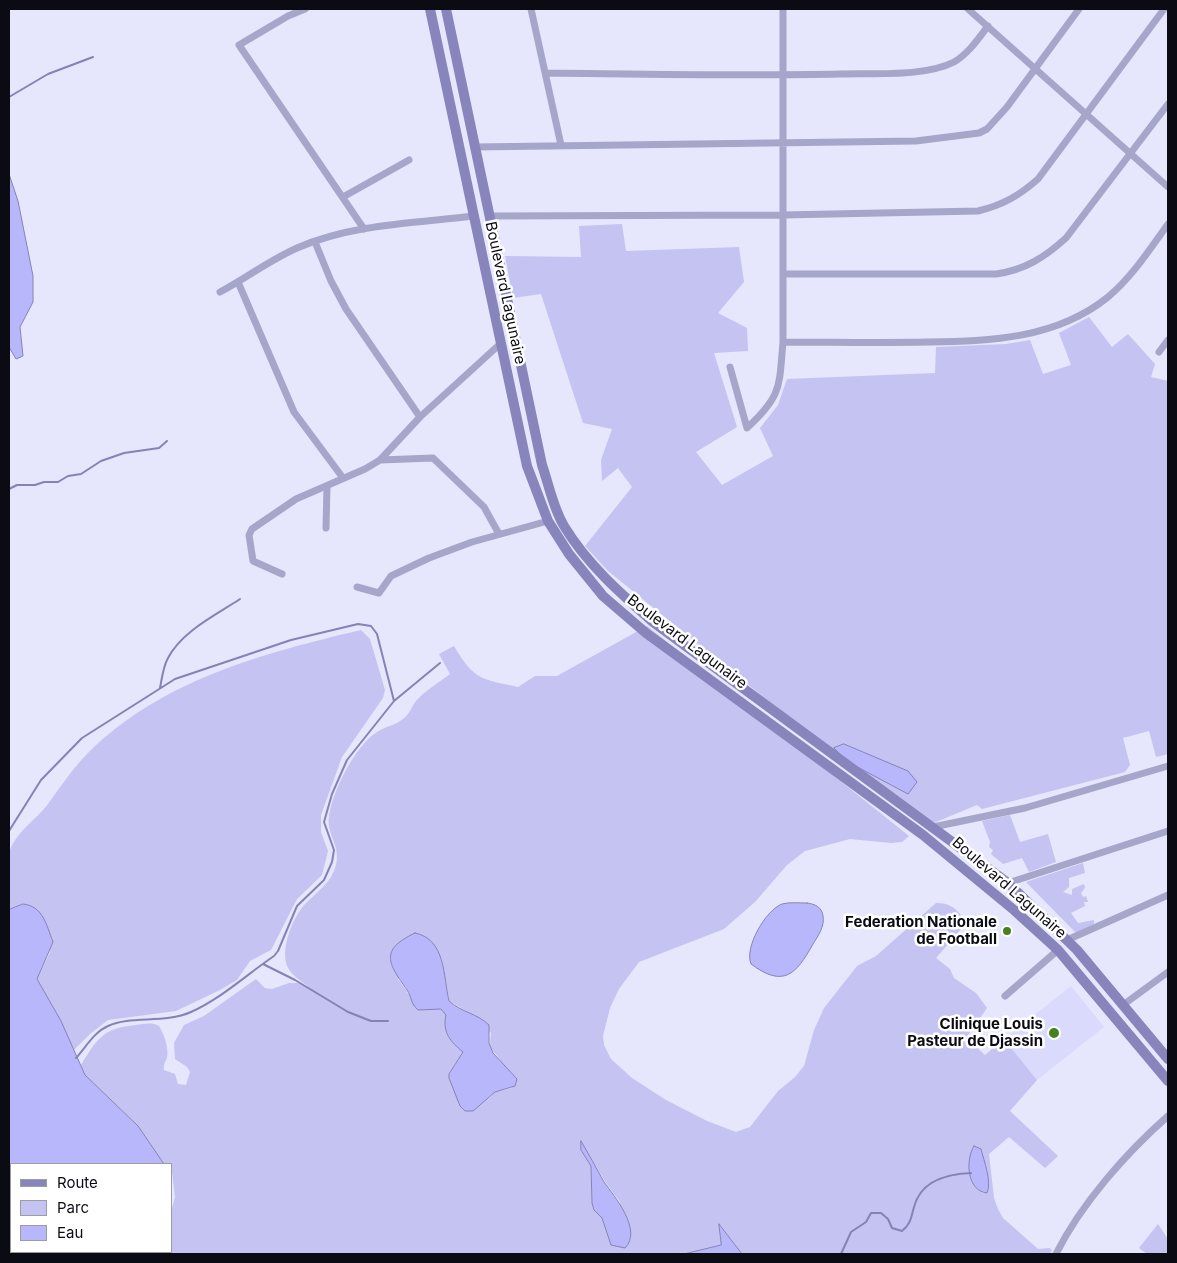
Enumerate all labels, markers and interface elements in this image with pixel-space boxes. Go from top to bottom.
street label: Boulevard Lagunaire [481,220,529,366]
street label: Boulevard Lagunaire [624,591,750,693]
street label: Boulevard Lagunaire [948,834,1070,942]
place label: Federation Nationale de Football [845,913,997,948]
marker: Federation Nationale de Football [1001,925,1013,937]
place label: Clinique Louis Pasteur de Djassin [907,1015,1043,1050]
marker: Clinique Louis Pasteur de Djassin [1047,1026,1061,1040]
legend [10,1163,172,1253]
text: Route [57,1173,98,1192]
text: Parc [57,1198,89,1217]
text: Eau [57,1223,83,1242]

